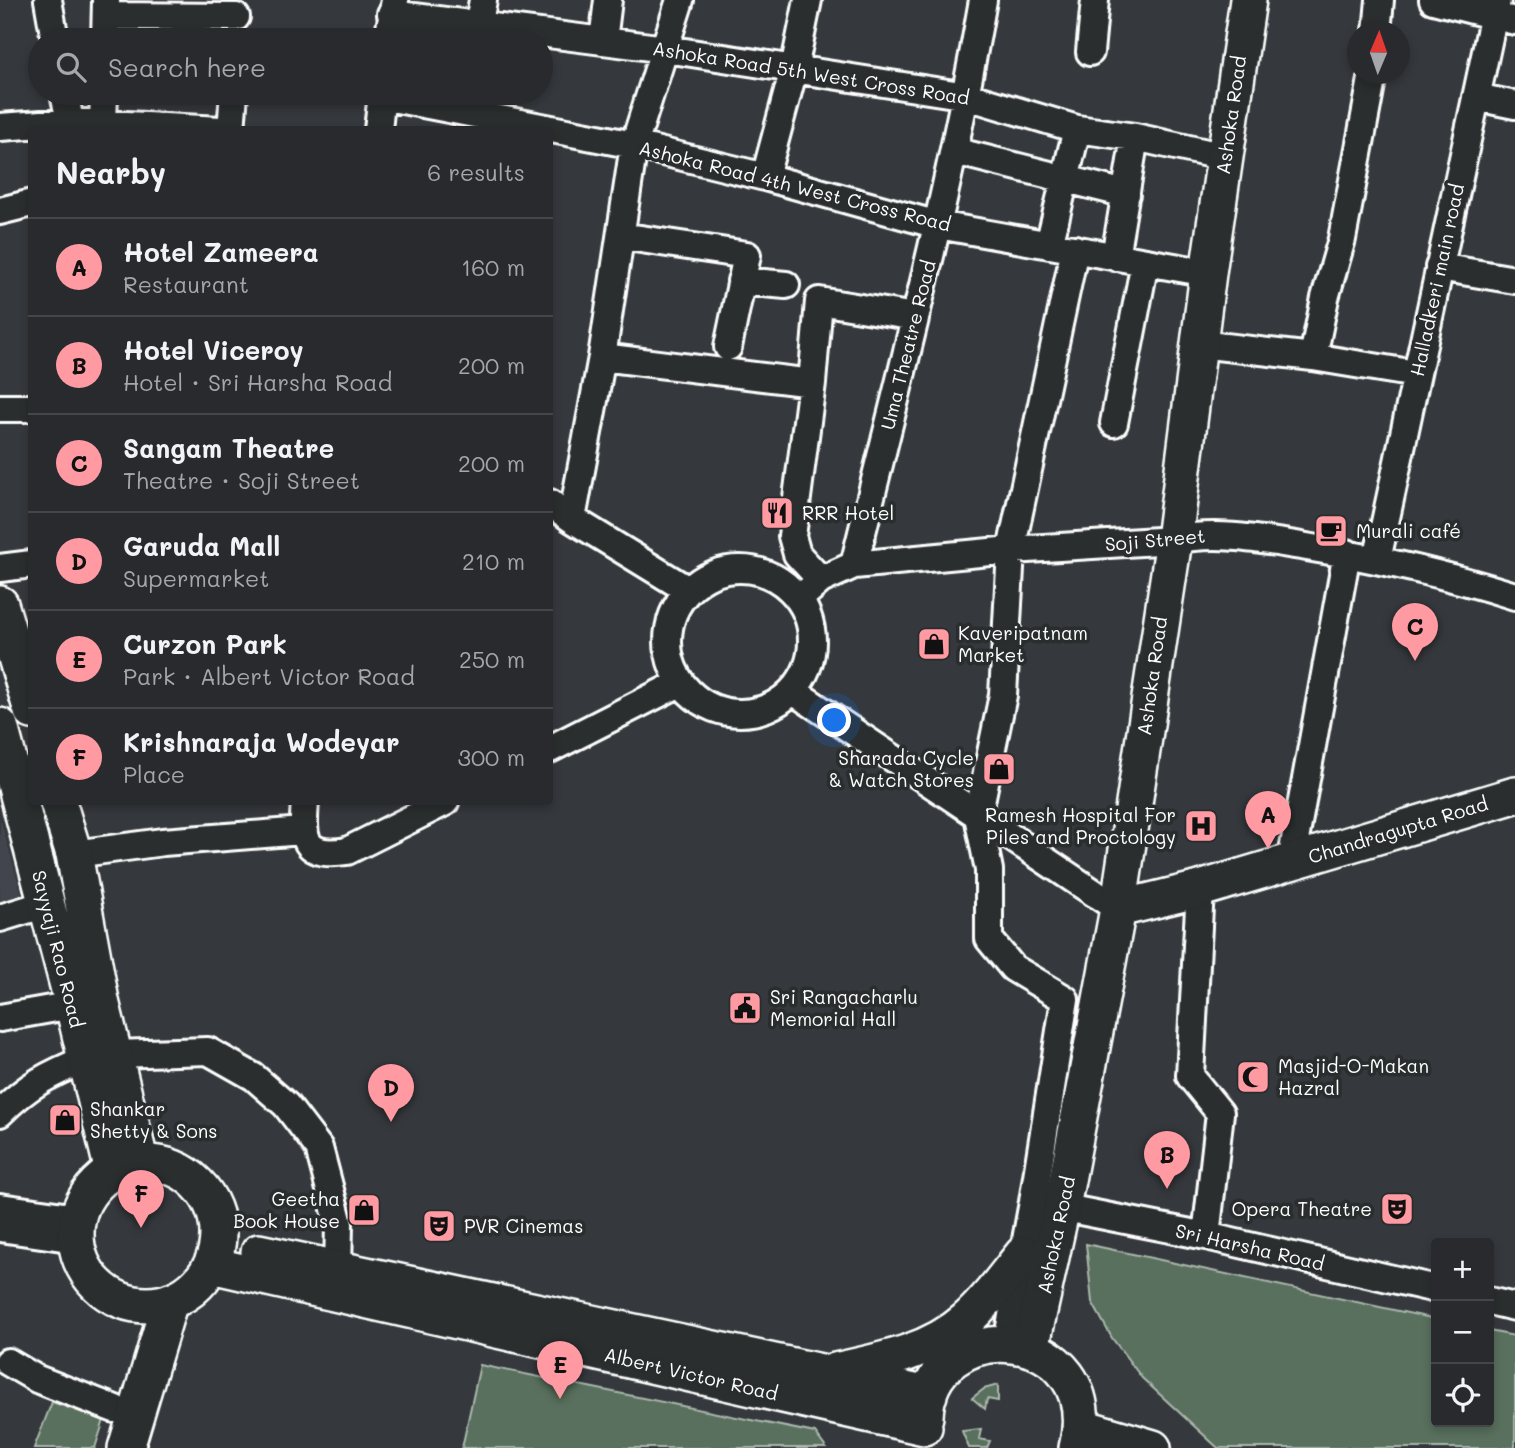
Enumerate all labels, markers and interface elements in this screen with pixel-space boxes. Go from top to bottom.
north arrow [1347,21,1410,84]
search box [28,28,553,105]
street label: Ashoka Road 5th West Cross Road [651,35,971,110]
icon: search [52,48,90,86]
text: Search here [108,50,266,84]
street label: Ashoka Road [1210,54,1251,176]
street label: Ashoka Road 4th West Cross Road [637,135,954,236]
text: Nearby [56,152,166,192]
text: 6 results [427,157,525,187]
street label: Halladkeri main road [1404,181,1469,378]
text: Hotel Zameera [123,235,319,269]
text: A [71,252,87,282]
text: 160 m [461,252,525,282]
street label: Uma Theatre Road [874,258,941,432]
text: Restaurant [123,269,249,299]
text: Hotel Viceroy [123,333,304,367]
text: B [71,350,87,380]
text: 200 m [458,350,525,380]
text: Hotel · Sri Harsha Road [123,367,392,397]
text: Sangam Theatre [123,431,334,465]
text: C [70,448,88,478]
text: 200 m [458,448,525,478]
text: Theatre · Soji Street [123,465,360,495]
restaurant icon: RRR Hotel [758,494,796,532]
place label: RRR Hotel [802,500,894,525]
cafe icon: Murali café [1312,512,1350,550]
place label: Murali café [1356,518,1461,543]
street label: Soji Street [1104,523,1206,556]
text: Garuda Mall [123,529,280,563]
text: D [71,546,87,576]
text: 210 m [462,546,525,576]
text: Supermarket [123,563,269,593]
pin: C [1392,603,1438,661]
street label: Ashoka Road [1131,615,1172,737]
place label: Kaveripatnam Market [958,620,1088,667]
shop icon: Kaveripatnam Market [915,625,953,663]
text: Curzon Park [123,627,287,661]
text: E [72,644,86,674]
text: 250 m [459,644,525,674]
text: Park · Albert Victor Road [123,661,415,691]
your location [817,703,851,737]
text: Krishnaraja Wodeyar [123,725,400,759]
text: F [72,742,86,772]
text: 300 m [457,742,525,772]
place label: Sharada Cycle & Watch Stores [828,745,974,792]
shop icon: Sharada Cycle & Watch Stores [980,750,1018,788]
text: Place [123,759,185,789]
street label: Chandragupta Road [1305,790,1491,869]
pin: A [1245,791,1291,849]
place label: Ramesh Hospital For Piles and Proctology [985,802,1176,849]
hospital icon: Ramesh Hospital For Piles and Proctology [1182,807,1220,845]
street label: Sayyaji Rao Road [27,868,90,1030]
place label: Sri Rangacharlu Memorial Hall [770,984,918,1031]
public building icon: Sri Rangacharlu Memorial Hall [726,989,764,1027]
place label: Masjid-O-Makan Hazral [1278,1053,1429,1100]
mosque icon: Masjid-O-Makan Hazral [1234,1058,1272,1096]
pin: D [368,1064,414,1122]
place label: Shankar Shetty & Sons [90,1096,217,1143]
shop icon: Shankar Shetty & Sons [46,1101,84,1139]
pin: B [1144,1131,1190,1189]
pin: F [118,1170,164,1228]
street label: Ashoka Road [1031,1174,1080,1296]
place label: Geetha Book House [233,1186,340,1233]
theatre icon: Opera Theatre [1378,1190,1416,1228]
shop icon: Geetha Book House [345,1191,383,1229]
place label: Opera Theatre [1231,1196,1372,1221]
theatre icon: PVR Cinemas [420,1207,458,1245]
place label: PVR Cinemas [464,1213,583,1238]
street label: Sri Harsha Road [1173,1217,1327,1276]
map controls [1431,1238,1494,1427]
button: + [1431,1238,1494,1301]
button: − [1431,1301,1494,1364]
pin: E [537,1341,583,1399]
street label: Albert Victor Road [602,1341,780,1406]
button: locate [1431,1364,1494,1427]

